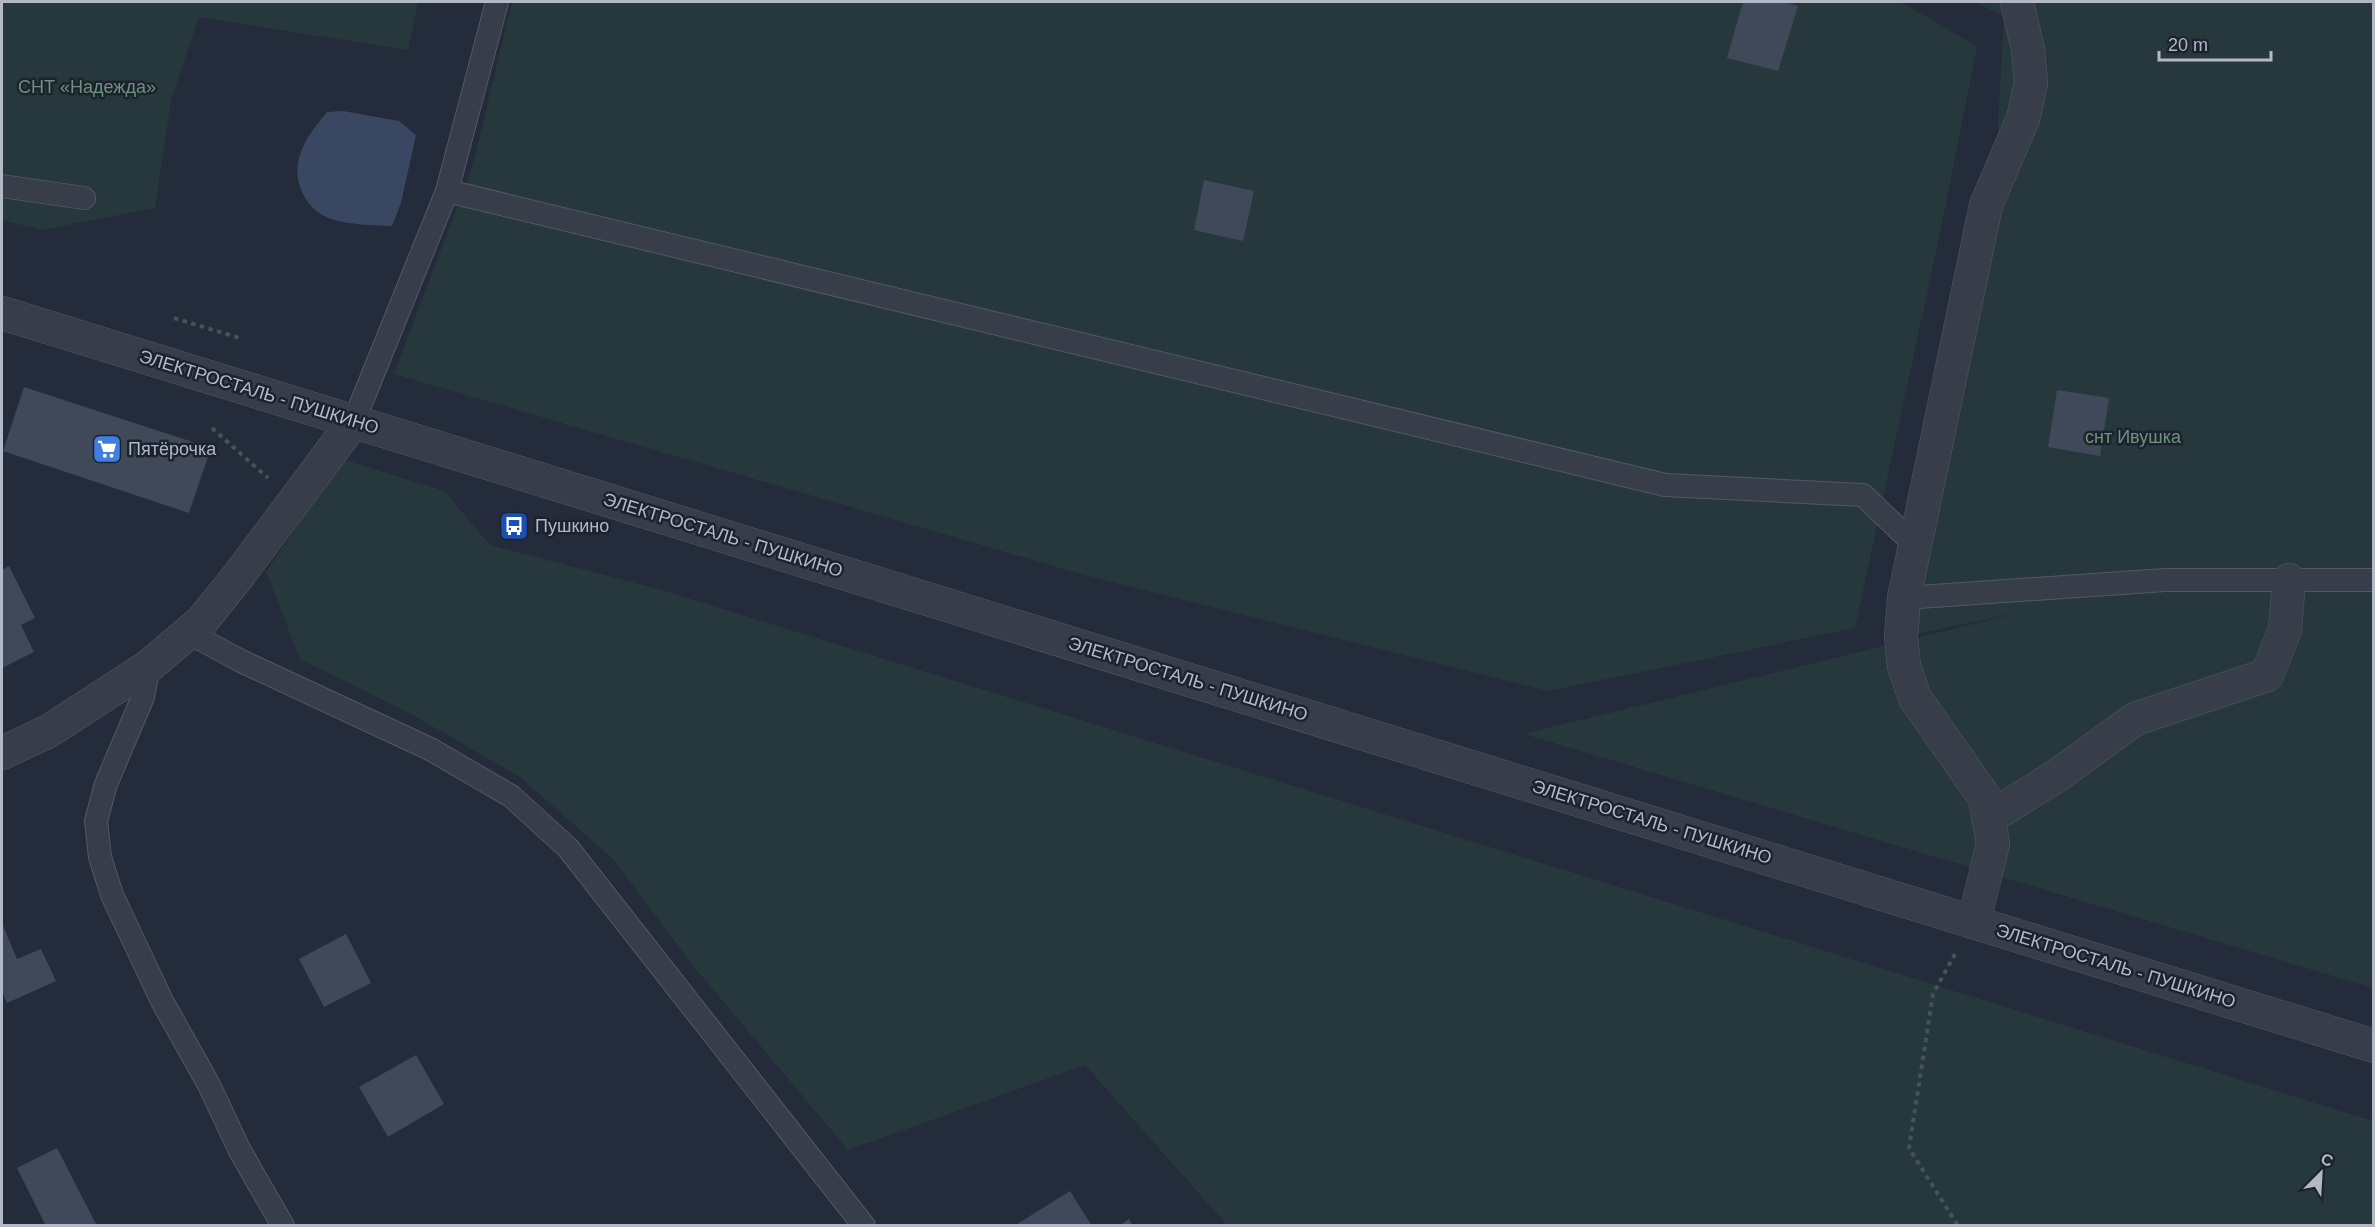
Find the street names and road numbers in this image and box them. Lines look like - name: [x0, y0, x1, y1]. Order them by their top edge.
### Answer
- street label: ЭЛЕКТРОСТАЛЬ - ПУШКИНО: [137, 346, 381, 438]
- street label: ЭЛЕКТРОСТАЛЬ - ПУШКИНО: [601, 489, 845, 581]
- street label: ЭЛЕКТРОСТАЛЬ - ПУШКИНО: [1066, 633, 1310, 725]
- street label: ЭЛЕКТРОСТАЛЬ - ПУШКИНО: [1530, 776, 1774, 868]
- street label: ЭЛЕКТРОСТАЛЬ - ПУШКИНО: [1994, 920, 2238, 1012]

